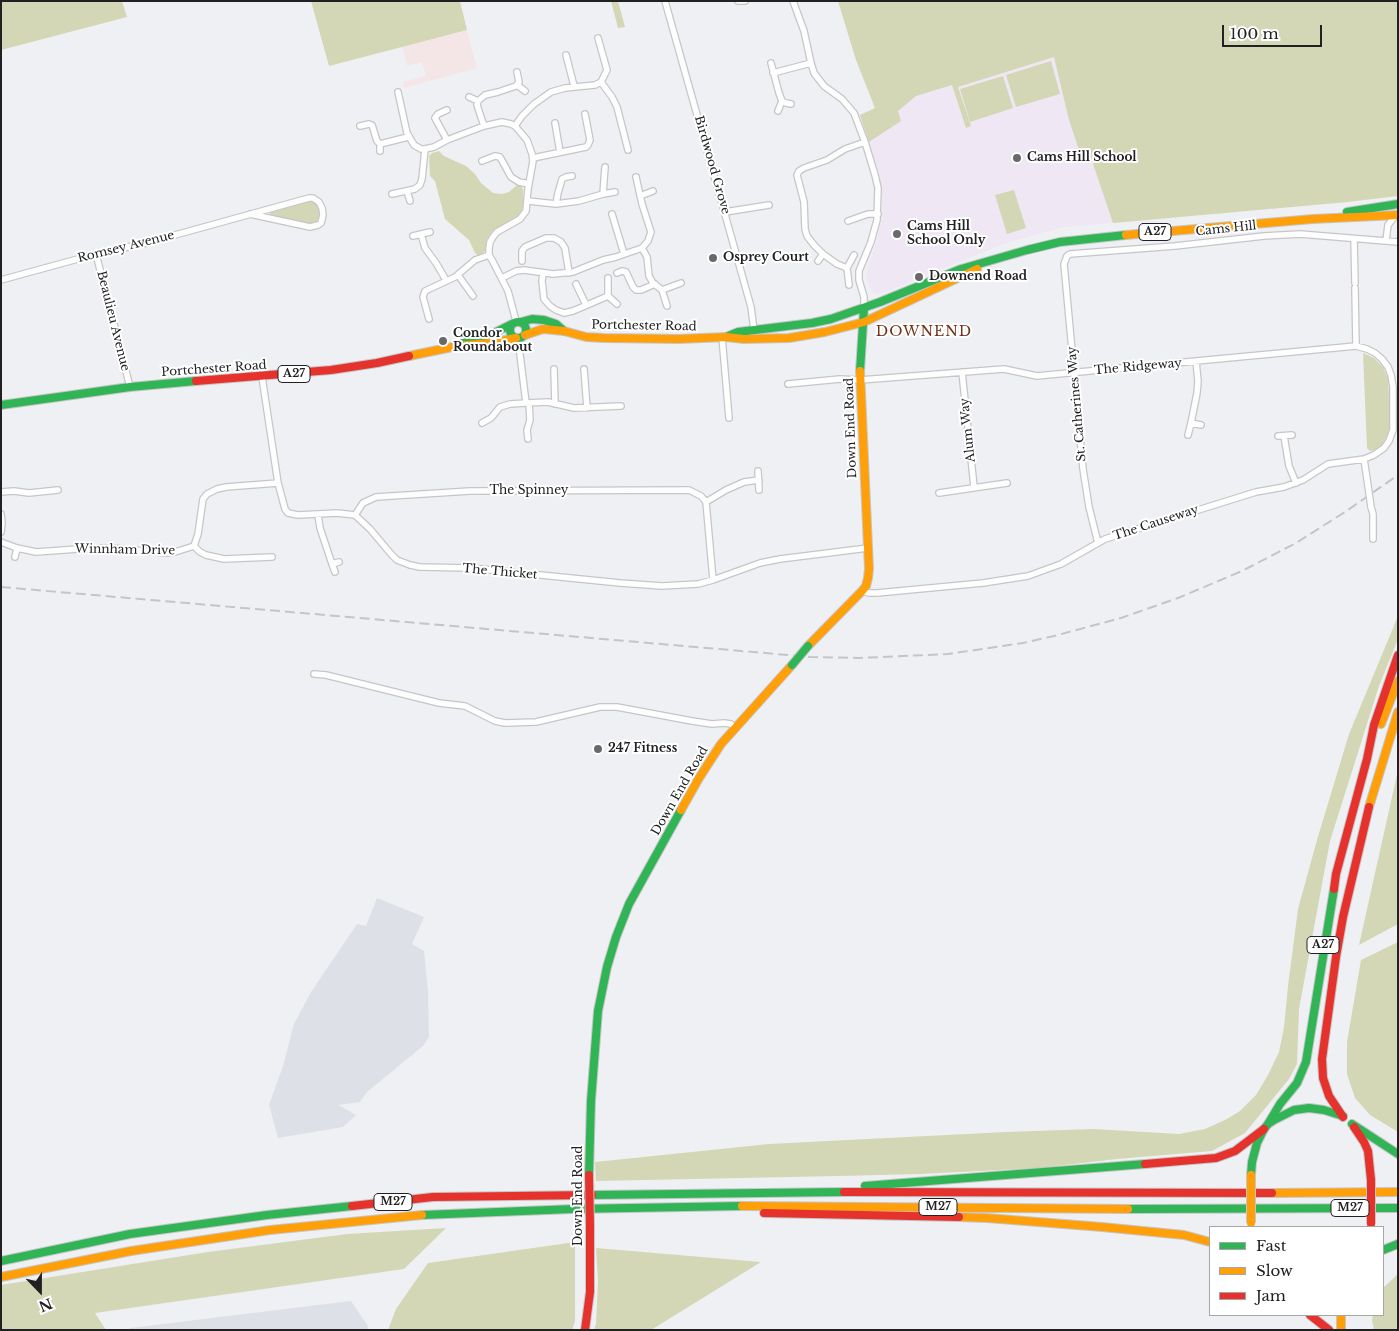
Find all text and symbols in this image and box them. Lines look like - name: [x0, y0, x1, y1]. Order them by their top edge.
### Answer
- scale bar: [1224, 15, 1324, 47]
- text: 100 m: [1230, 24, 1279, 43]
- street label: Birdwood Grove: [691, 114, 733, 216]
- place label: Cams Hill School: [1027, 151, 1137, 165]
- marker: Cams Hill School: [1011, 152, 1023, 164]
- street label: Cams Hill: [1195, 219, 1257, 239]
- place label: Cams Hill School Only: [907, 220, 985, 248]
- road number: A27: [1139, 223, 1171, 240]
- street label: Romsey Avenue: [76, 228, 176, 266]
- marker: Cams Hill School Only: [891, 228, 903, 240]
- place label: Osprey Court: [723, 251, 809, 265]
- marker: Osprey Court: [707, 252, 719, 264]
- street label: Beaulieu Avenue: [94, 269, 132, 373]
- place label: Downend Road: [929, 270, 1027, 284]
- marker: Downend Road: [913, 271, 925, 283]
- street label: Portchester Road: [591, 318, 697, 334]
- district label: DOWNEND: [875, 324, 973, 340]
- place label: Condor Roundabout: [453, 327, 532, 355]
- marker: Condor Roundabout: [437, 335, 449, 347]
- street label: St. Catherines Way: [1065, 346, 1089, 462]
- street label: The Ridgeway: [1094, 356, 1182, 378]
- street label: Portchester Road: [161, 358, 267, 380]
- road number: A27: [278, 366, 310, 382]
- street label: Down End Road: [842, 377, 860, 479]
- street label: Alum Way: [957, 397, 979, 463]
- street label: The Spinney: [489, 484, 569, 498]
- street label: The Causeway: [1112, 502, 1200, 544]
- street label: Winnham Drive: [75, 542, 175, 558]
- street label: The Thicket: [462, 562, 538, 582]
- place label: 247 Fitness: [608, 742, 677, 756]
- marker: 247 Fitness: [592, 743, 604, 755]
- street label: Down End Road: [649, 744, 711, 838]
- road number: A27: [1307, 936, 1339, 954]
- street label: Down End Road: [572, 1146, 586, 1246]
- road number: M27: [374, 1194, 412, 1210]
- road number: M27: [919, 1198, 957, 1216]
- road number: M27: [1331, 1200, 1369, 1216]
- legend: [1209, 1226, 1384, 1316]
- text: Fast: [1256, 1236, 1286, 1255]
- text: Slow: [1256, 1261, 1293, 1280]
- north arrow: [15, 1266, 65, 1316]
- text: Jam: [1256, 1286, 1286, 1305]
- text: N: [36, 1294, 55, 1316]

